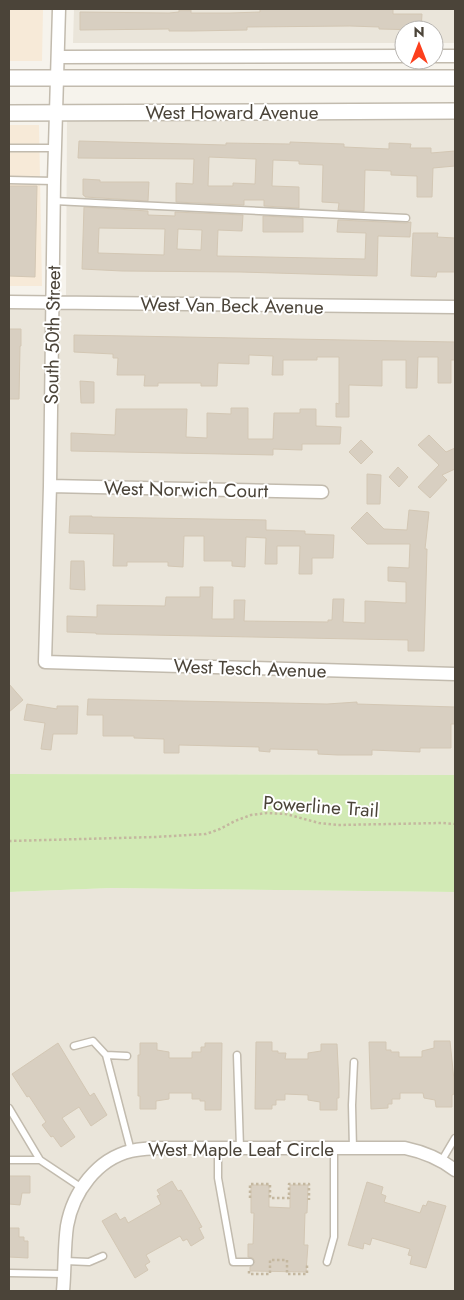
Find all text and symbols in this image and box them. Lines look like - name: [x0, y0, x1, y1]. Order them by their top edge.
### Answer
- north arrow: [394, 20, 444, 70]
- text: N: [413, 22, 425, 42]
- street label: West Howard Avenue: [146, 99, 319, 126]
- street label: South 50th Street: [38, 265, 67, 405]
- street label: West Van Beck Avenue: [140, 290, 324, 321]
- street label: West Norwich Court: [104, 475, 269, 504]
- street label: West Tesch Avenue: [173, 652, 327, 685]
- street label: Powerline Trail: [262, 789, 380, 824]
- street label: West Maple Leaf Circle: [148, 1136, 334, 1163]

